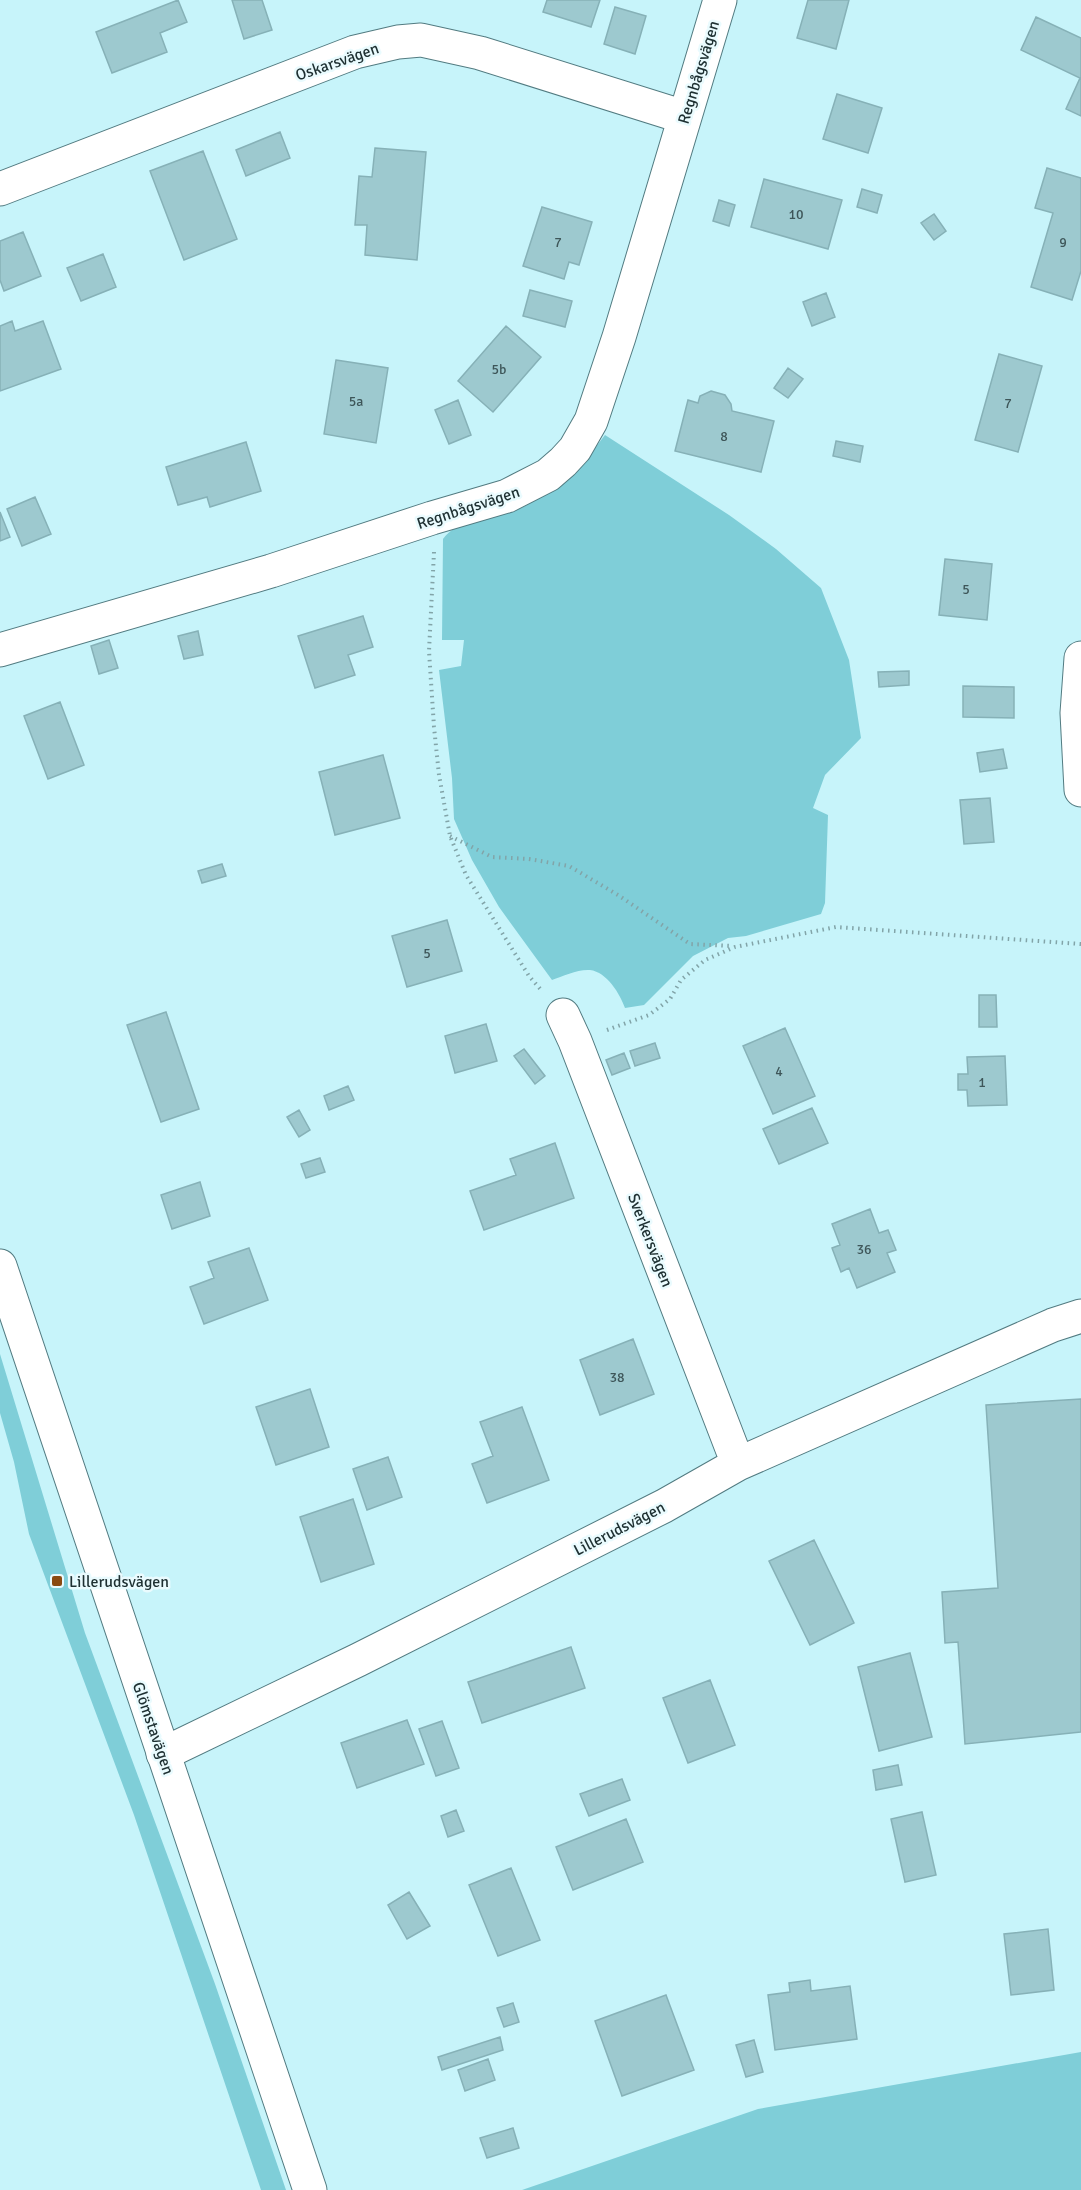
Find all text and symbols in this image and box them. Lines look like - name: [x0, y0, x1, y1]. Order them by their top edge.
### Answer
- street label: Regnbågsvägen: [674, 18, 724, 126]
- street label: Oskarsvägen: [293, 38, 382, 86]
- house number: 10: [788, 206, 804, 223]
- house number: 7: [554, 234, 562, 251]
- house number: 9: [1059, 234, 1067, 251]
- house number: 5b: [492, 361, 506, 378]
- house number: 5a: [349, 393, 363, 410]
- house number: 7: [1004, 395, 1012, 412]
- house number: 8: [720, 428, 728, 445]
- street label: Regnbågsvägen: [414, 482, 522, 534]
- house number: 5: [962, 581, 970, 598]
- house number: 5: [423, 945, 431, 962]
- house number: 4: [775, 1063, 783, 1080]
- house number: 1: [978, 1074, 986, 1091]
- street label: Sverkersvägen: [623, 1191, 677, 1290]
- house number: 36: [856, 1241, 872, 1258]
- house number: 38: [609, 1369, 625, 1386]
- street label: Lillerudsvägen: [570, 1497, 669, 1561]
- place label: Lillerudsvägen: [69, 1572, 169, 1592]
- marker: Lillerudsvägen: [50, 1574, 64, 1588]
- street label: Glömstavägen: [128, 1679, 178, 1777]

